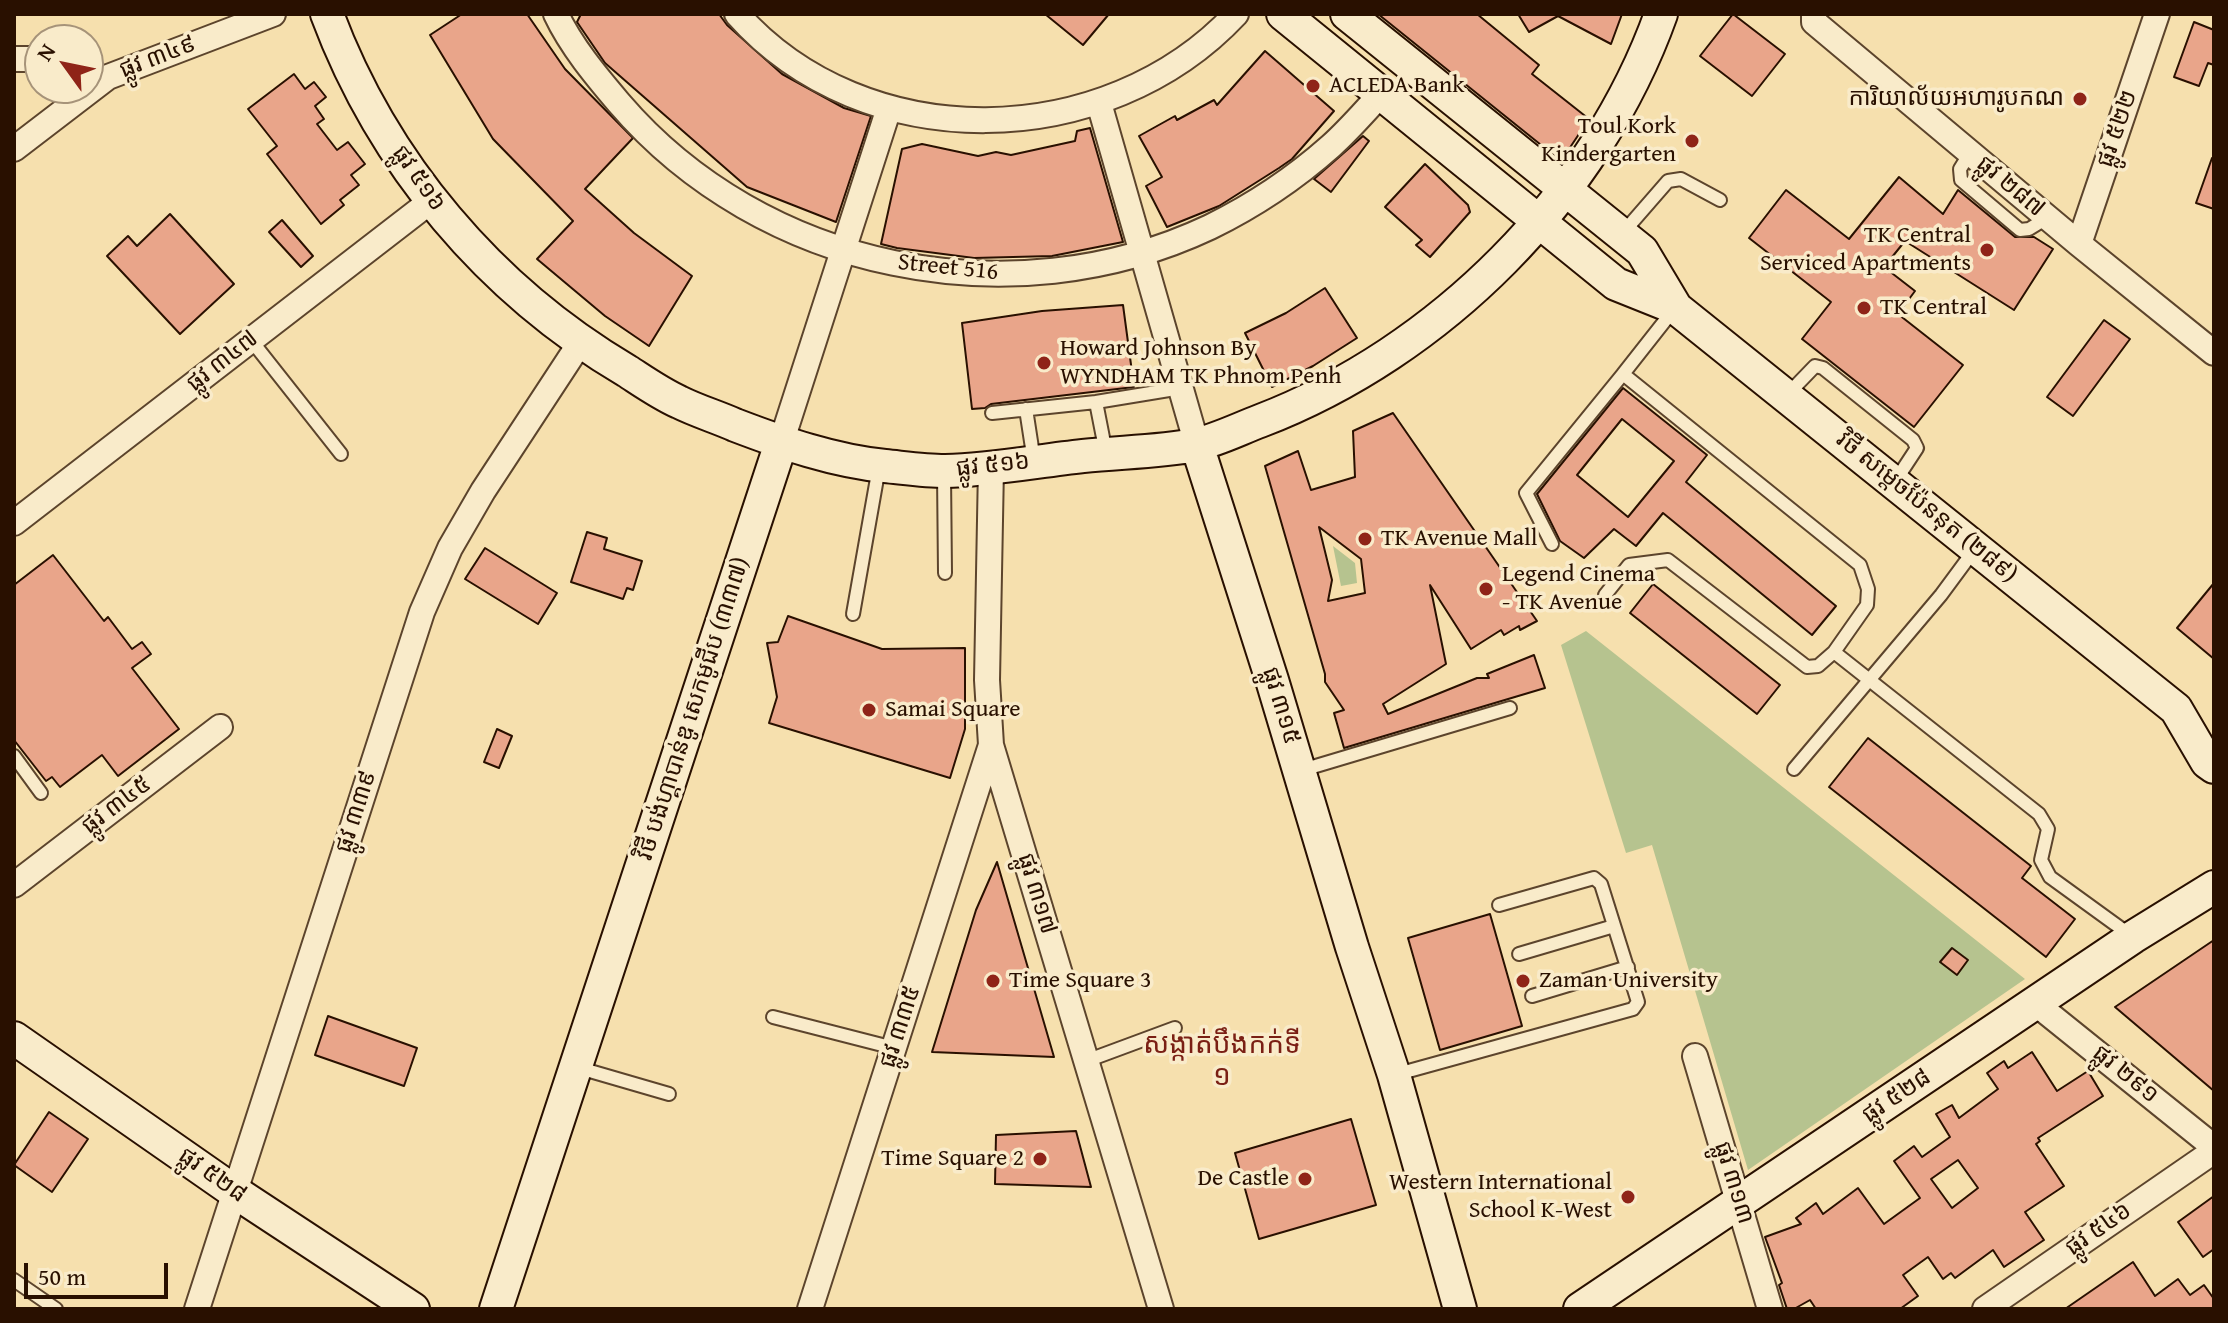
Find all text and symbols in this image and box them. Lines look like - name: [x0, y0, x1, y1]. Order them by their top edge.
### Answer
- north arrow: [24, 24, 104, 104]
- street label: ផ្លូវ ៣៤៩: [116, 30, 200, 86]
- text: N: [28, 37, 63, 67]
- place label: ACLEDA Bank: [1329, 72, 1464, 100]
- marker: ACLEDA Bank: [1304, 77, 1322, 95]
- place label: ការិយាល័យអហារូបកណ: [1848, 85, 2064, 113]
- street label: ផ្លូវ ៥២២: [2091, 87, 2145, 171]
- marker: ការិយាល័យអហារូបកណ: [2071, 90, 2089, 108]
- place label: Toul Kork Kindergarten: [1541, 113, 1676, 169]
- marker: Toul Kork Kindergarten: [1683, 132, 1701, 150]
- street label: ផ្លូវ ៥១៦: [385, 140, 451, 218]
- street label: ផ្លូវ ២៨៧: [1970, 150, 2050, 224]
- place label: TK Central Serviced Apartments: [1760, 222, 1971, 278]
- marker: TK Central Serviced Apartments: [1978, 241, 1996, 259]
- street label: Street 516: [896, 248, 1000, 288]
- place label: TK Central: [1880, 294, 1987, 322]
- marker: TK Central: [1855, 299, 1873, 317]
- street label: ផ្លូវ ៣៤៧: [181, 325, 265, 399]
- place label: Howard Johnson By WYNDHAM TK Phnom Penh: [1060, 335, 1342, 391]
- marker: Howard Johnson By WYNDHAM TK Phnom Penh: [1035, 354, 1053, 372]
- street label: វិថី សម្តេចប៉ែននុត (២៨៩): [1830, 426, 2022, 590]
- street label: ផ្លូវ ៥១៦: [955, 448, 1031, 484]
- place label: TK Avenue Mall: [1381, 525, 1537, 553]
- marker: TK Avenue Mall: [1356, 530, 1374, 548]
- street label: វិថី បង់ហ្គាបាន់ឌូ សេកមូជីប (៣៣៧): [631, 554, 757, 864]
- place label: Legend Cinema - TK Avenue: [1502, 561, 1655, 617]
- marker: Legend Cinema - TK Avenue: [1477, 580, 1495, 598]
- street label: ផ្លូវ ៣១៥: [1255, 664, 1305, 748]
- place label: Samai Square: [885, 696, 1021, 724]
- marker: Samai Square: [860, 701, 878, 719]
- street label: ផ្លូវ ៣៣៩: [330, 767, 384, 857]
- street label: ផ្លូវ ៣៤៥: [77, 771, 157, 841]
- street label: ផ្លូវ ៣១៧: [1010, 850, 1062, 938]
- place label: Time Square 3: [1009, 967, 1152, 995]
- place label: Zaman University: [1539, 967, 1718, 995]
- marker: Time Square 3: [984, 972, 1002, 990]
- marker: Zaman University: [1514, 972, 1532, 990]
- street label: ផ្លូវ ៣៣៥: [874, 982, 928, 1072]
- district label: សង្កាត់បឹងកក់ទី ១: [1143, 1029, 1301, 1095]
- street label: ផ្លូវ ២៩១: [2086, 1040, 2164, 1110]
- street label: ផ្លូវ ៥២៨: [1857, 1064, 1937, 1130]
- street label: ផ្លូវ ៣១៣: [1707, 1138, 1759, 1228]
- street label: ផ្លូវ ៥២៨: [172, 1142, 252, 1210]
- place label: Time Square 2: [881, 1145, 1024, 1173]
- marker: Time Square 2: [1031, 1150, 1049, 1168]
- place label: De Castle: [1197, 1165, 1289, 1193]
- place label: Western International School K-West: [1389, 1169, 1612, 1225]
- marker: De Castle: [1296, 1170, 1314, 1188]
- marker: Western International School K-West: [1619, 1188, 1637, 1206]
- street label: ផ្លូវ ៥៤៦: [2060, 1197, 2138, 1263]
- scale bar: [28, 1247, 172, 1297]
- text: 50 m: [38, 1259, 86, 1294]

